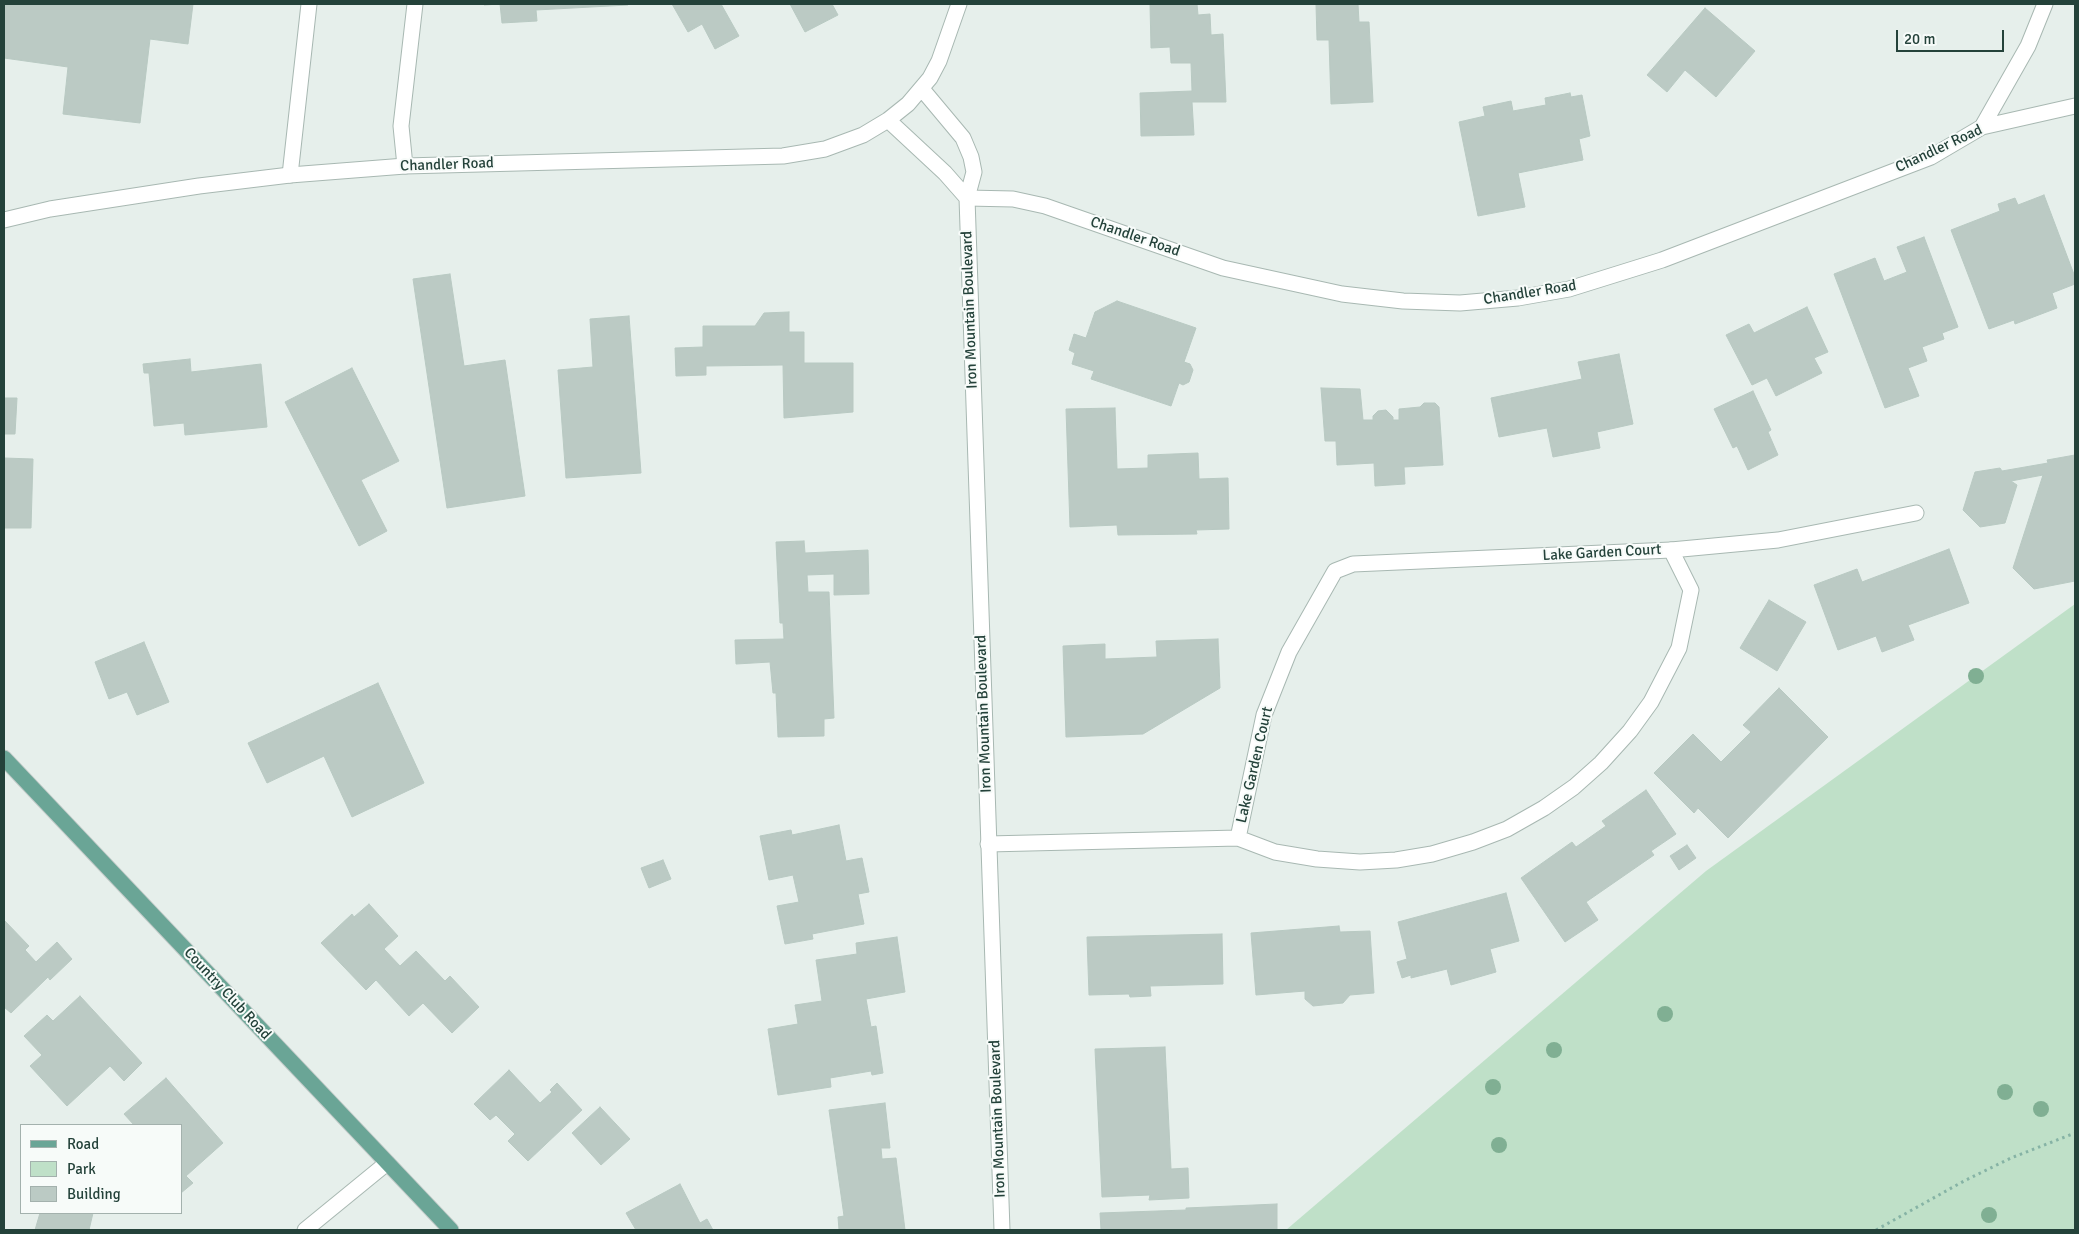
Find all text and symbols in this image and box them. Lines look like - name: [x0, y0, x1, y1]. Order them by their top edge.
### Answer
- scale bar: [1899, 20, 2006, 52]
- text: 20 m: [1904, 30, 1935, 48]
- street label: Chandler Road: [1893, 121, 1985, 177]
- street label: Chandler Road: [400, 154, 494, 176]
- street label: Chandler Road: [1088, 213, 1182, 261]
- street label: Iron Mountain Boulevard: [958, 231, 982, 389]
- street label: Chandler Road: [1482, 277, 1578, 309]
- street label: Lake Garden Court: [1542, 541, 1662, 565]
- street label: Iron Mountain Boulevard: [972, 635, 996, 793]
- street label: Lake Garden Court: [1233, 705, 1277, 825]
- street label: Country Club Road: [180, 944, 274, 1044]
- street label: Iron Mountain Boulevard: [986, 1040, 1010, 1198]
- legend: [20, 1124, 182, 1214]
- text: Road: [67, 1135, 99, 1153]
- text: Park: [67, 1160, 96, 1178]
- text: Building: [67, 1185, 121, 1203]

